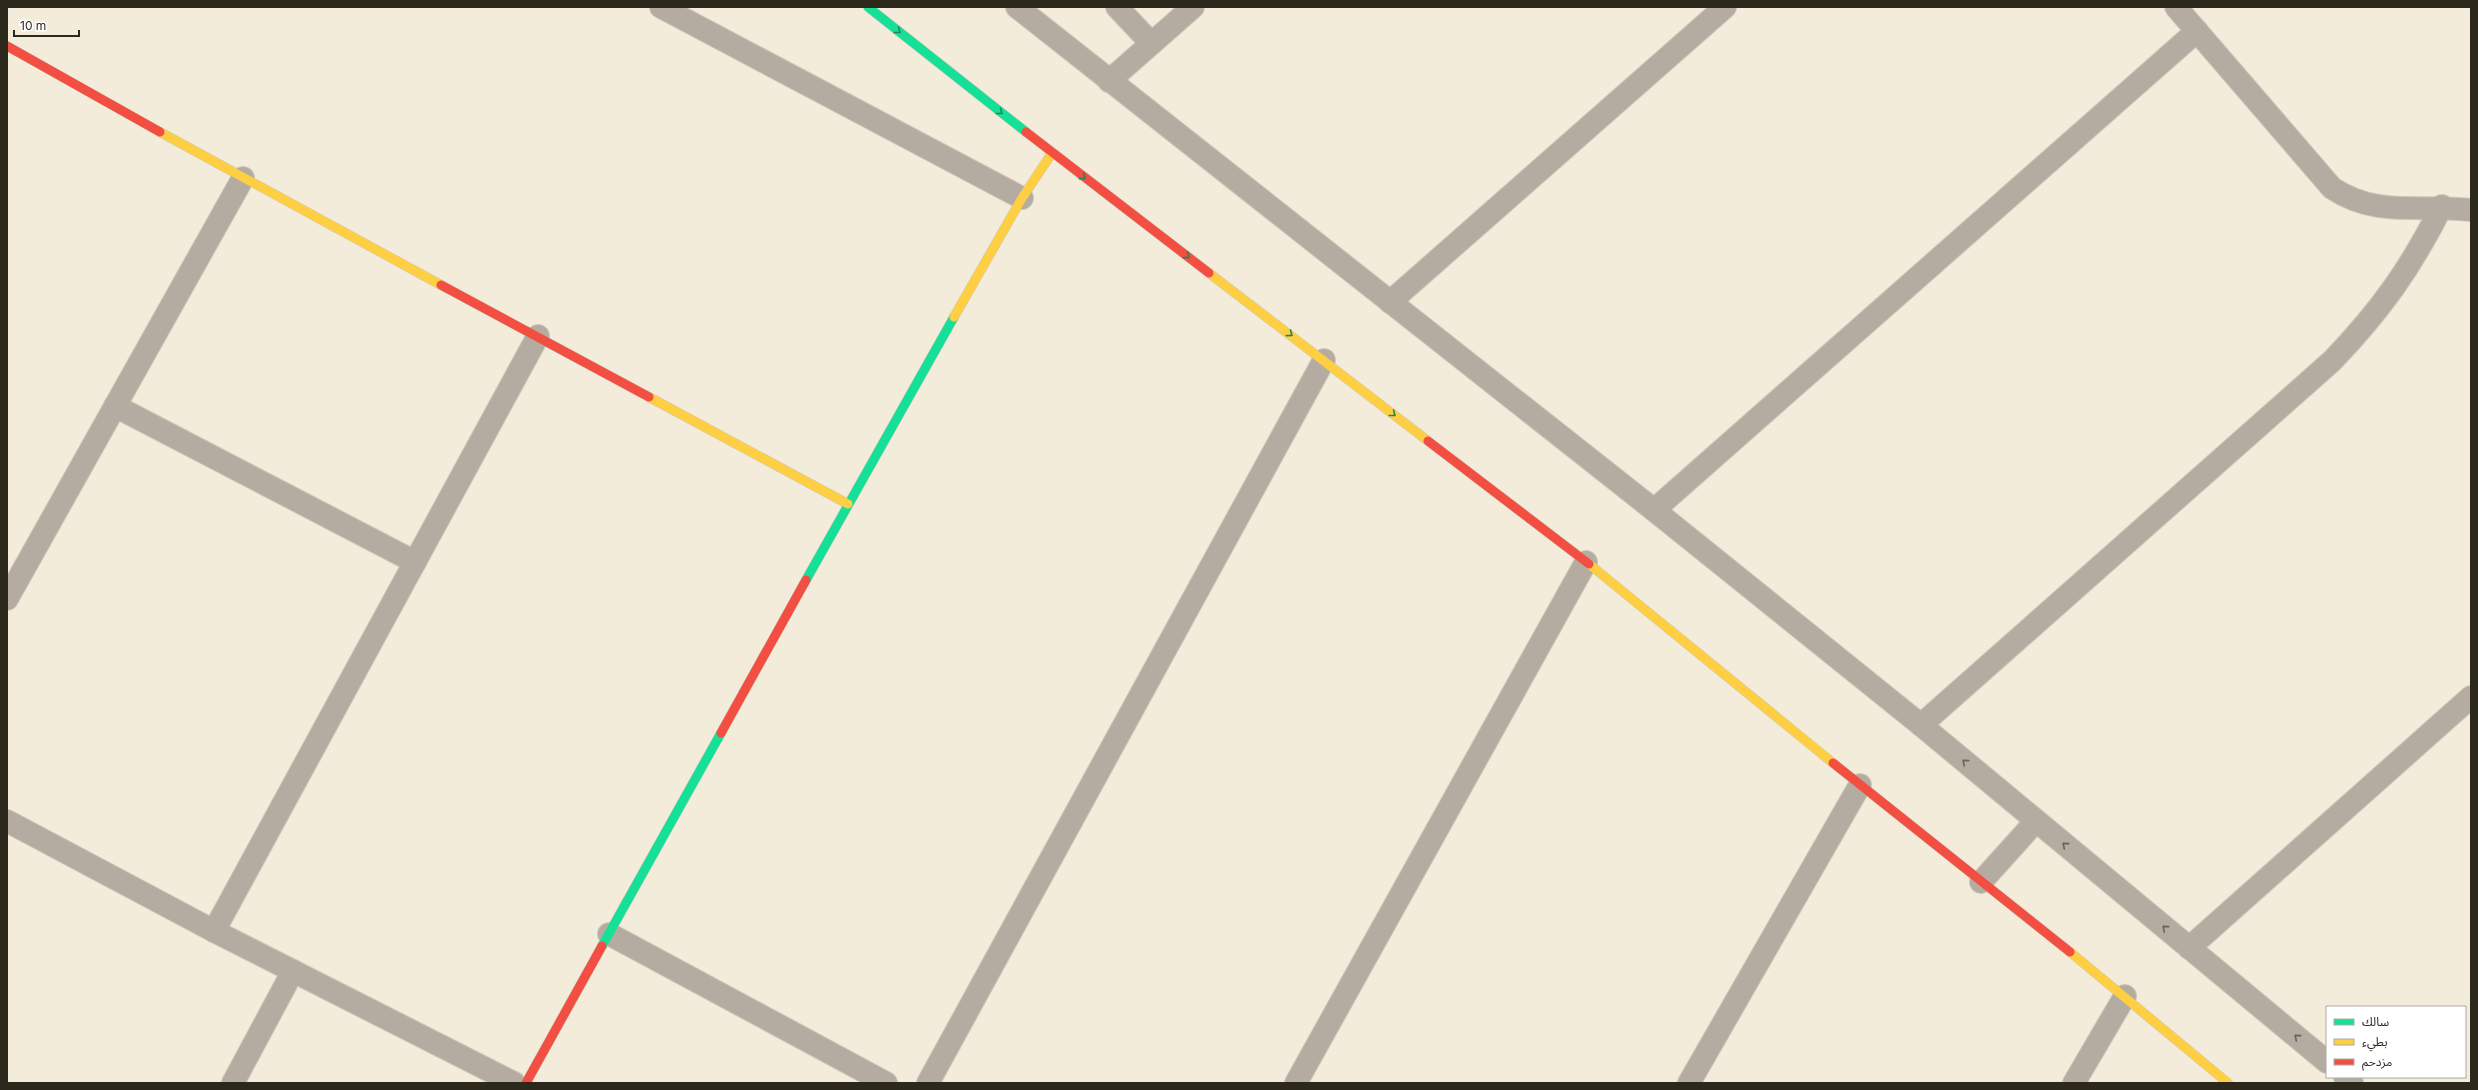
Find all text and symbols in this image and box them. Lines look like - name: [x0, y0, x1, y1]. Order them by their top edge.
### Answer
- scale bar: [14, 12, 79, 38]
- text: 10 m: [20, 18, 46, 33]
- one-way arrow: [894, 27, 901, 34]
- one-way arrow: [995, 107, 1002, 114]
- one-way arrow: [1079, 172, 1086, 179]
- one-way arrow: [1182, 251, 1189, 258]
- one-way arrow: [1286, 330, 1293, 337]
- one-way arrow: [1389, 409, 1396, 416]
- one-way arrow: [1962, 759, 1969, 766]
- one-way arrow: [2062, 842, 2069, 849]
- one-way arrow: [2162, 925, 2169, 932]
- legend: [2326, 1006, 2466, 1078]
- text: سالك: [2362, 1014, 2389, 1029]
- text: بطيء: [2362, 1034, 2388, 1052]
- one-way arrow: [2294, 1035, 2302, 1042]
- text: مزدحم: [2362, 1054, 2392, 1071]

